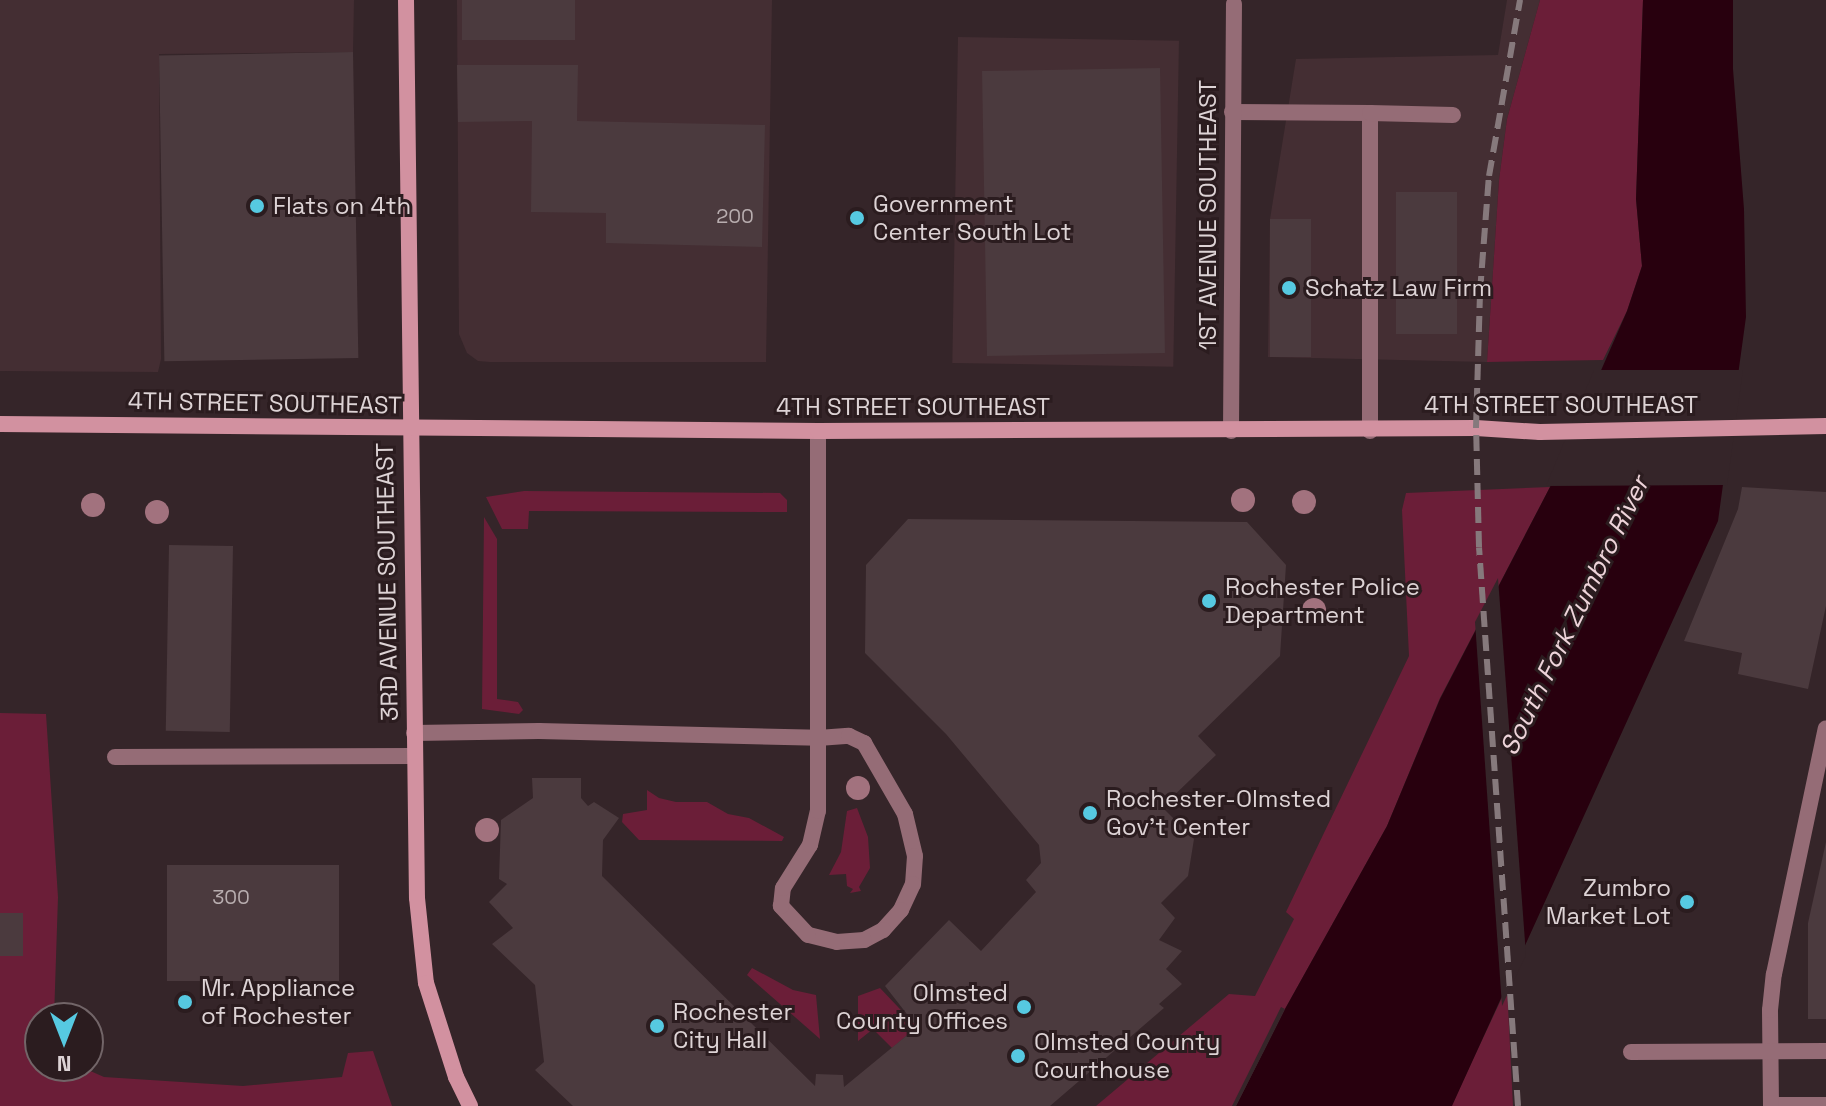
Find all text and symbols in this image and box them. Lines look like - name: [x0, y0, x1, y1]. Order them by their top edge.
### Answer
- street label: 1ST AVENUE SOUTHEAST: [1194, 79, 1222, 351]
- place label: Government Center South Lot: [873, 190, 1072, 246]
- place label: Flats on 4th: [273, 192, 411, 220]
- marker: Flats on 4th: [248, 197, 266, 215]
- house number: 200: [716, 204, 754, 228]
- marker: Government Center South Lot: [848, 209, 866, 227]
- place label: Schatz Law Firm: [1305, 274, 1492, 302]
- marker: Schatz Law Firm: [1280, 279, 1298, 297]
- street label: 4TH STREET SOUTHEAST: [127, 386, 403, 420]
- street label: 4TH STREET SOUTHEAST: [1424, 391, 1698, 419]
- street label: 4TH STREET SOUTHEAST: [776, 393, 1050, 421]
- street label: 3RD AVENUE SOUTHEAST: [370, 442, 404, 722]
- water label: South Fork Zumbro River: [1494, 471, 1656, 761]
- place label: Rochester Police Department: [1225, 573, 1420, 629]
- marker: Rochester Police Department: [1200, 592, 1218, 610]
- place label: Rochester-Olmsted Gov't Center: [1106, 785, 1331, 841]
- marker: Rochester-Olmsted Gov't Center: [1081, 804, 1099, 822]
- place label: Zumbro Market Lot: [1546, 874, 1671, 930]
- house number: 300: [212, 885, 250, 909]
- marker: Zumbro Market Lot: [1678, 893, 1696, 911]
- place label: Mr. Appliance of Rochester: [201, 974, 356, 1030]
- place label: Olmsted County Offices: [836, 979, 1008, 1035]
- marker: Mr. Appliance of Rochester: [176, 993, 194, 1011]
- place label: Rochester City Hall: [673, 998, 792, 1054]
- marker: Olmsted County Offices: [1015, 998, 1033, 1016]
- north arrow: [24, 1002, 104, 1082]
- marker: Rochester City Hall: [648, 1017, 666, 1035]
- place label: Olmsted County Courthouse: [1034, 1028, 1220, 1084]
- marker: Olmsted County Courthouse: [1009, 1047, 1027, 1065]
- text: N: [57, 1050, 71, 1078]

